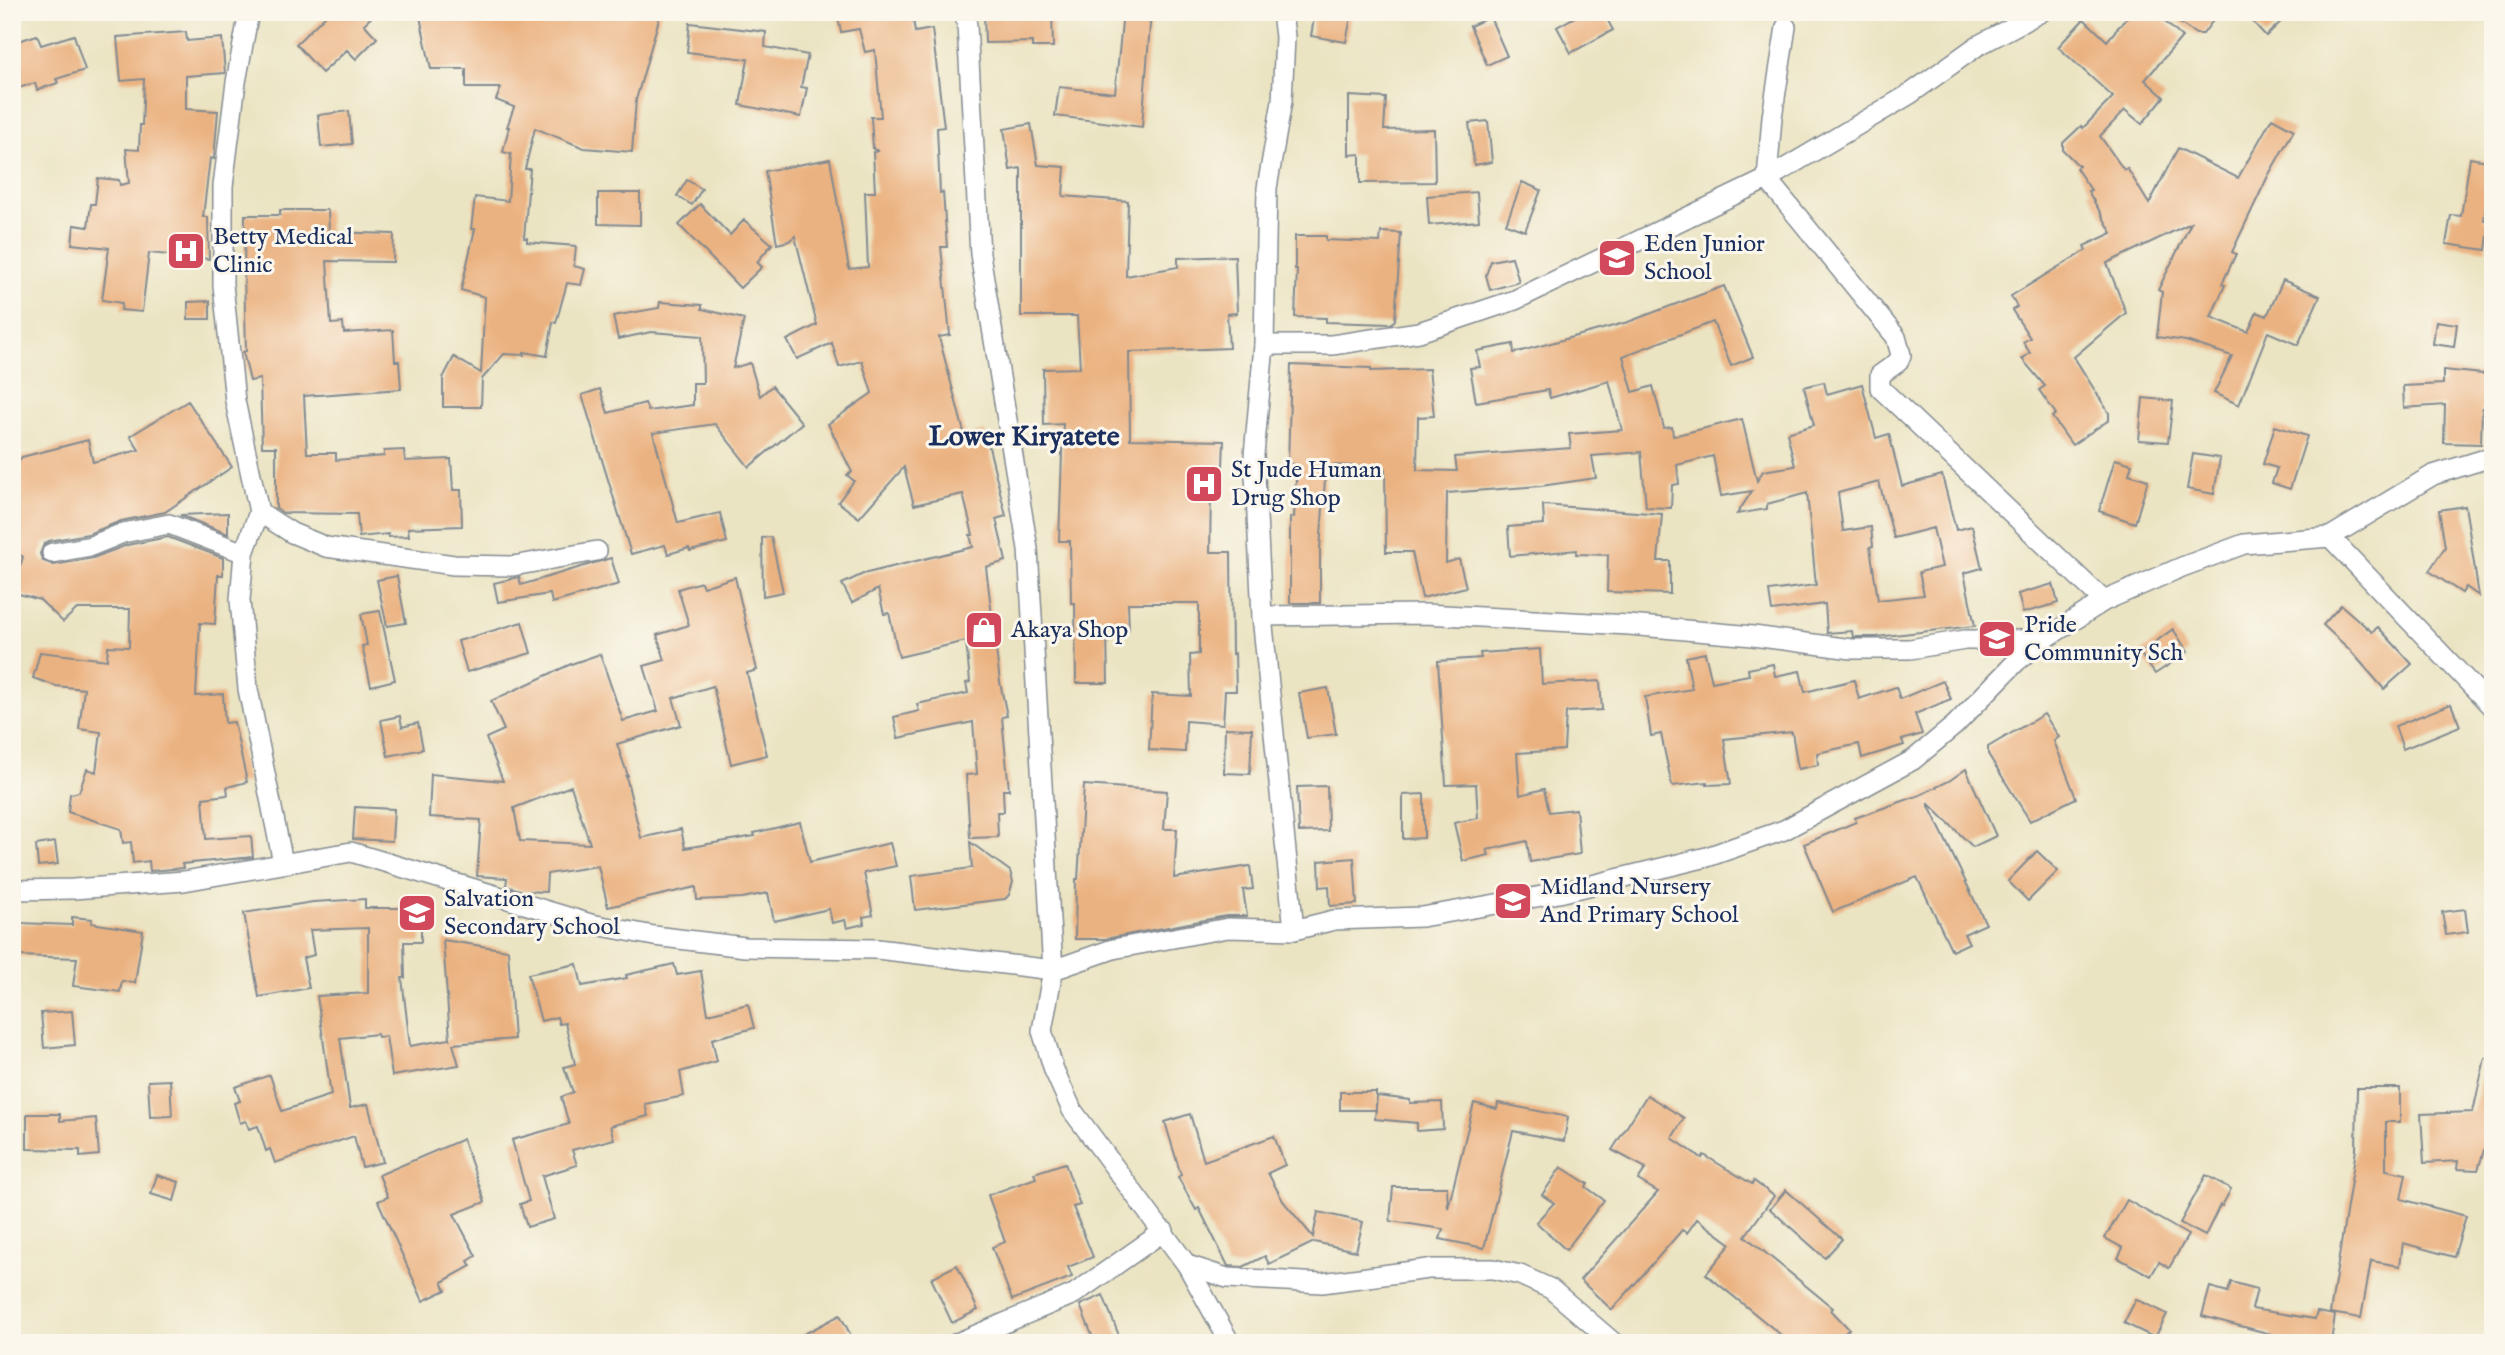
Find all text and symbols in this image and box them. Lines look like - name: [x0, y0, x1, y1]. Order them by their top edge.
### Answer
- place label: Betty Medical Clinic: [213, 222, 354, 281]
- place label: Eden Junior School: [1644, 229, 1765, 288]
- hospital icon: Betty Medical Clinic: [165, 230, 207, 272]
- school or university icon: Eden Junior School: [1596, 237, 1638, 279]
- district label: Lower Kiryatete: [928, 420, 1120, 455]
- place label: St Jude Human Drug Shop: [1231, 455, 1382, 514]
- hospital icon: St Jude Human Drug Shop: [1183, 463, 1225, 505]
- shop icon: Akaya Shop: [963, 609, 1005, 651]
- place label: Pride Community Sch: [2024, 610, 2183, 669]
- place label: Akaya Shop: [1010, 615, 1128, 646]
- school or university icon: Pride Community Sch: [1976, 618, 2018, 660]
- place label: Midland Nursery And Primary School: [1539, 872, 1739, 931]
- school or university icon: Midland Nursery And Primary School: [1492, 880, 1534, 922]
- place label: Salvation Secondary School: [444, 884, 620, 943]
- school or university icon: Salvation Secondary School: [396, 892, 438, 934]

